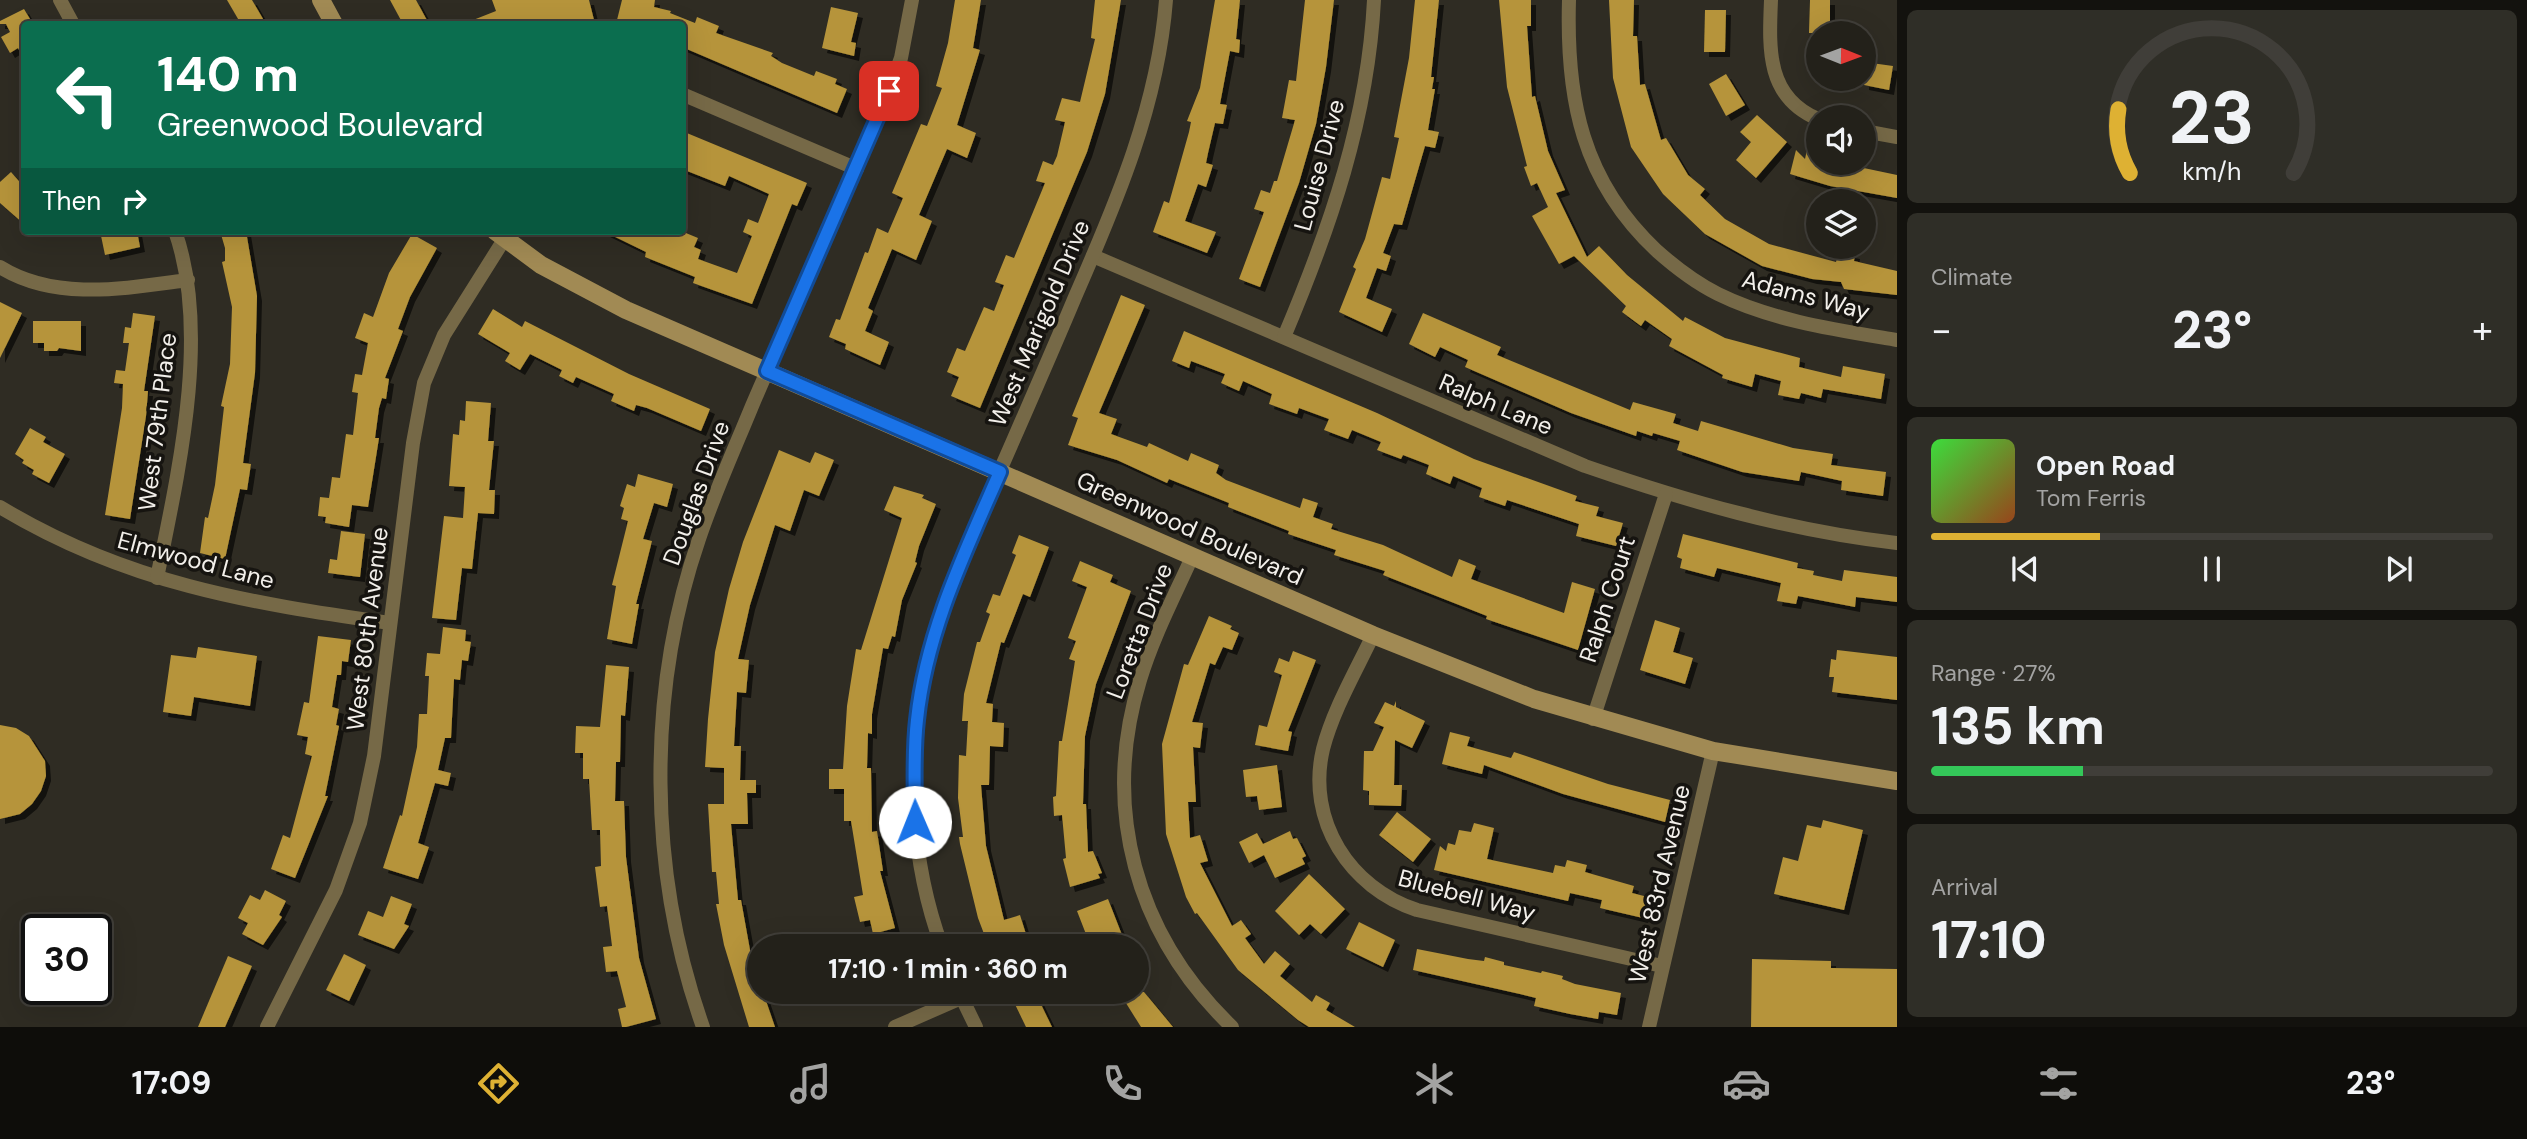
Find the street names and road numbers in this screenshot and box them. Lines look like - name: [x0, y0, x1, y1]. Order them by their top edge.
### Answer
- street label: Louise Drive: [1287, 96, 1351, 234]
- street label: West Marigold Drive: [981, 215, 1097, 431]
- street label: Adams Way: [1739, 263, 1873, 327]
- street label: West 79th Place: [131, 331, 183, 513]
- street label: Ralph Lane: [1434, 366, 1558, 442]
- street label: Douglas Drive: [656, 416, 736, 570]
- street label: Greenwood Boulevard: [1072, 464, 1308, 592]
- street label: Elmwood Lane: [114, 524, 278, 596]
- street label: West 80th Avenue: [339, 525, 395, 733]
- street label: Ralph Court: [1572, 532, 1642, 666]
- street label: Loretta Drive: [1099, 559, 1179, 703]
- street label: West 83rd Avenue: [1621, 782, 1697, 986]
- street label: Bluebell Way: [1395, 862, 1539, 928]

